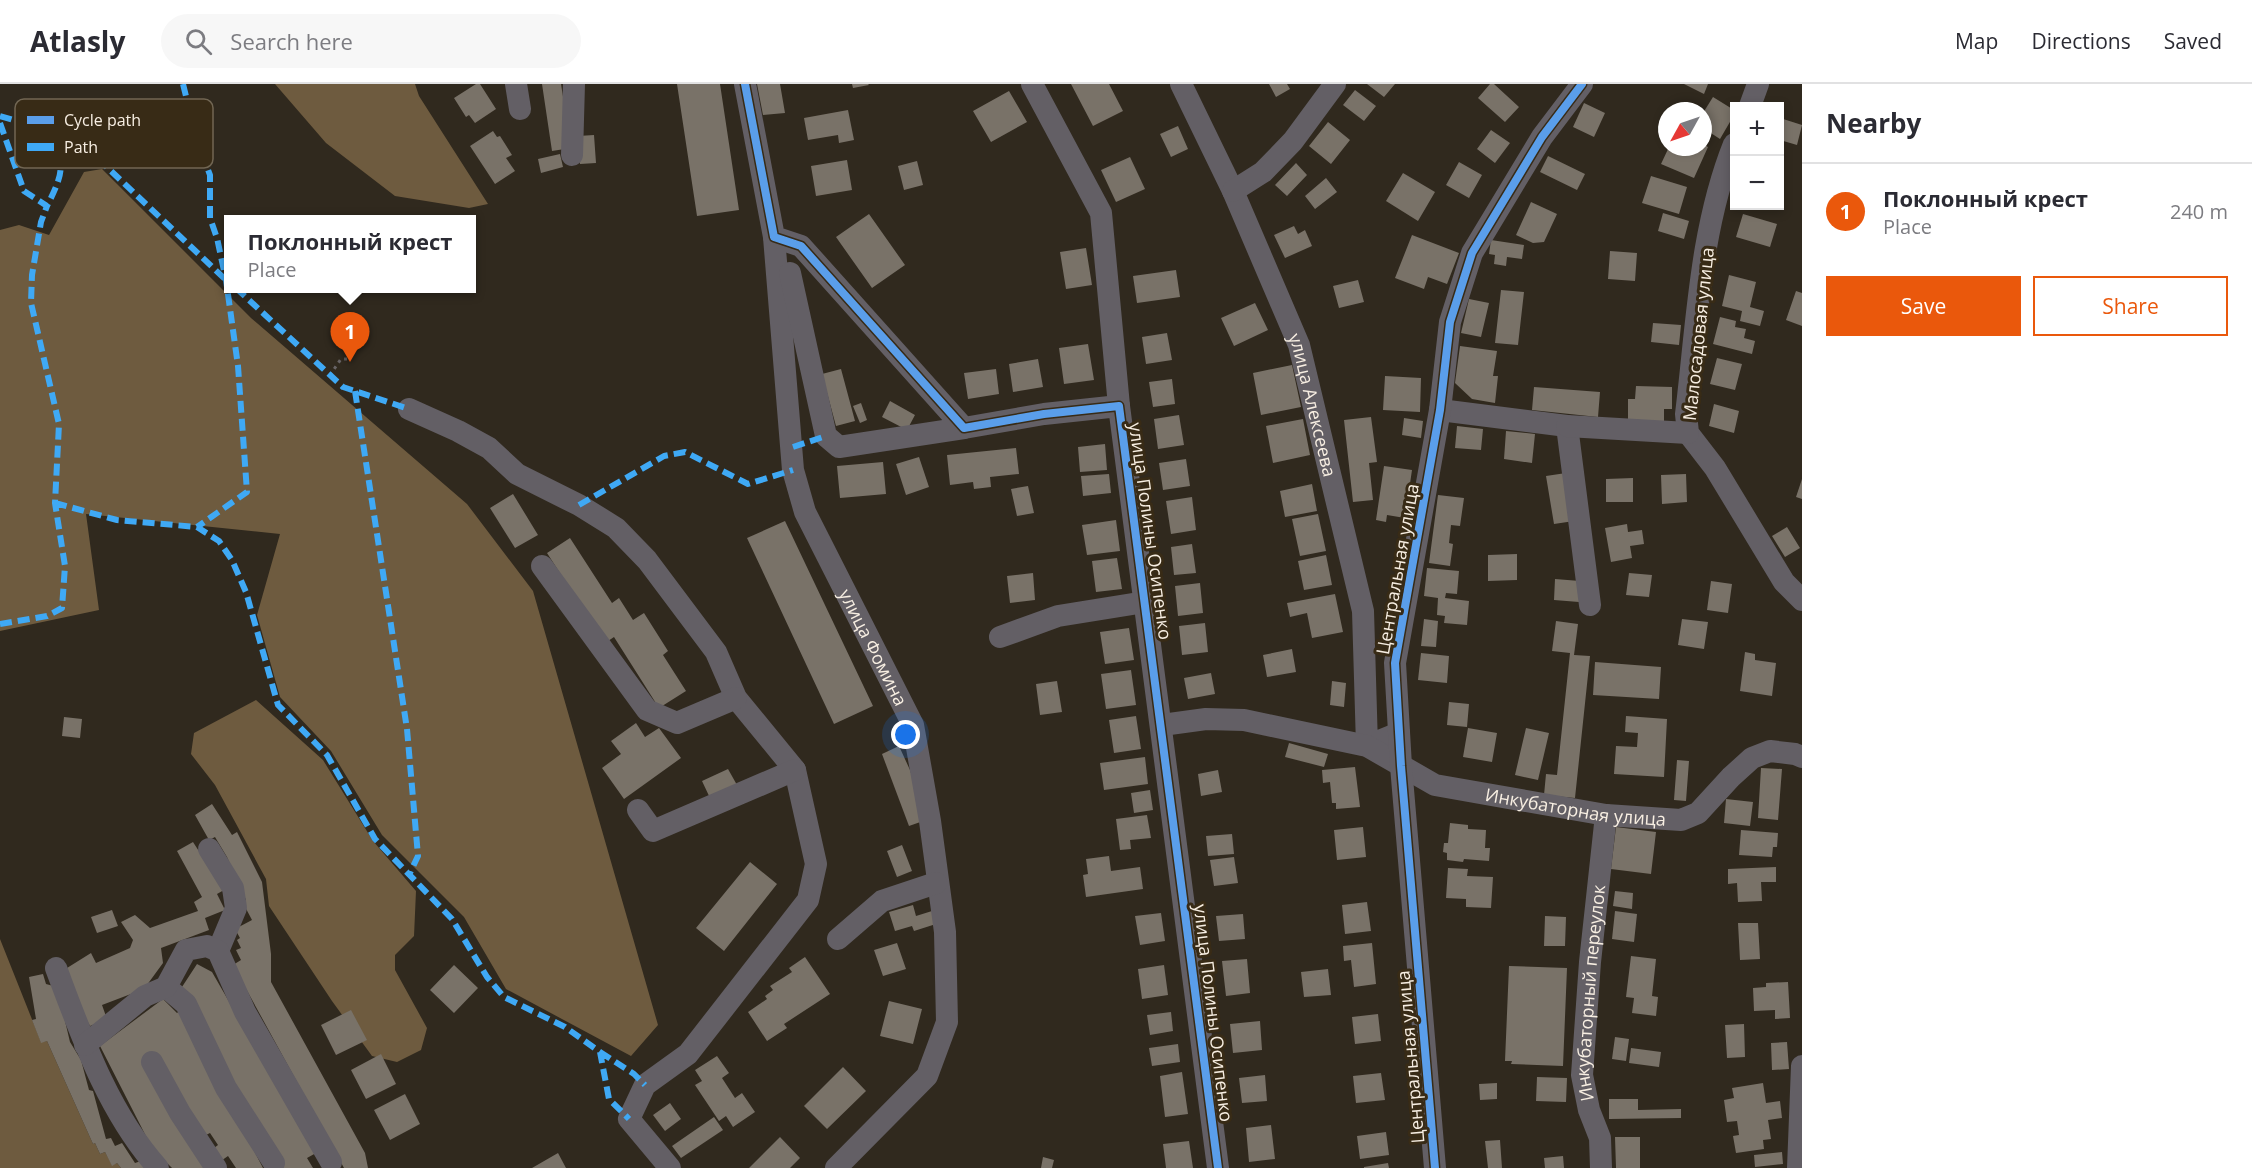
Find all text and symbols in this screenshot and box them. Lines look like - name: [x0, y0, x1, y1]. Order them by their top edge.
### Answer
- search box: [161, 14, 581, 68]
- text: Atlasly: [30, 22, 125, 60]
- icon: search: [182, 25, 215, 58]
- text: Search here: [230, 26, 353, 56]
- text: Map: [1955, 27, 1998, 55]
- text: Directions: [2031, 27, 2131, 55]
- text: Saved: [2164, 27, 2222, 55]
- legend: [15, 99, 213, 168]
- north arrow: [1658, 102, 1712, 156]
- map controls: [1730, 102, 1784, 210]
- button: +: [1730, 102, 1784, 156]
- text: Nearby: [1826, 105, 1921, 141]
- text: Cycle path: [64, 109, 141, 131]
- text: Path: [64, 136, 98, 158]
- button: −: [1730, 156, 1784, 210]
- text: Поклонный крест: [1883, 183, 2088, 213]
- text: 1: [1840, 198, 1851, 225]
- text: 240 m: [2170, 198, 2228, 225]
- text: Place: [1883, 213, 1932, 240]
- popup: [224, 215, 476, 293]
- text: Поклонный крест: [248, 226, 452, 256]
- street label: Малосадовая улица: [1677, 246, 1719, 422]
- text: Place: [248, 256, 297, 283]
- button: Save: [1826, 276, 2021, 336]
- button: Share: [2033, 276, 2228, 336]
- pin: 1: [330, 312, 370, 362]
- street label: улица Алексеева: [1283, 329, 1342, 479]
- street label: улица Полины Осипенко: [1124, 421, 1178, 641]
- street label: Центральная улица: [1370, 482, 1424, 656]
- street label: улица Фомина: [834, 585, 913, 710]
- your location: [891, 720, 920, 749]
- street label: Инкубаторная улица: [1483, 782, 1667, 831]
- street label: Инкубаторный переулок: [1570, 883, 1610, 1103]
- street label: улица Полины Осипенко: [1189, 903, 1239, 1123]
- street label: Центральная улица: [1390, 970, 1430, 1144]

